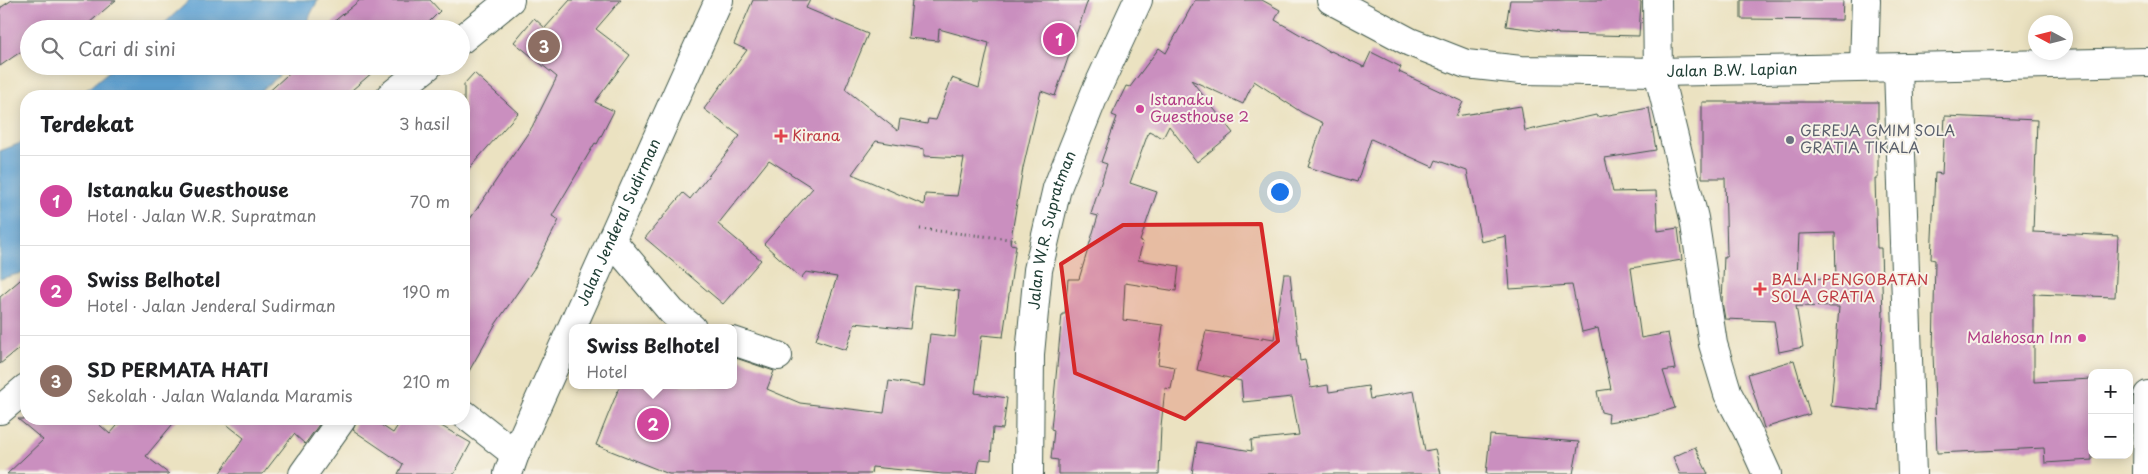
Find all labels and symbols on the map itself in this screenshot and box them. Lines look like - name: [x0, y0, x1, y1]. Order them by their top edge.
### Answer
- north arrow: [2028, 15, 2073, 60]
- pin: 1: [1043, 20, 1075, 58]
- pin: 3: [528, 27, 560, 65]
- street label: Jalan B.W. Lapian: [1666, 56, 1798, 82]
- place label: Istanaku Guesthouse 2: [1150, 87, 1249, 127]
- marker: Istanaku Guesthouse 2: [1134, 103, 1146, 115]
- place label: GEREJA GMIM SOLA GRATIA TIKALA: [1800, 118, 1955, 158]
- place label: Kirana: [792, 123, 841, 146]
- marker: Kirana: [774, 129, 788, 143]
- street label: Jalan Jenderal Sudirman: [570, 134, 665, 309]
- marker: GEREJA GMIM SOLA GRATIA TIKALA: [1784, 134, 1796, 146]
- street label: Jalan W.R. Supratman: [1021, 147, 1081, 311]
- your location: [1267, 179, 1293, 205]
- place label: BALAI PENGOBATAN SOLA GRATIA: [1771, 267, 1929, 307]
- marker: BALAI PENGOBATAN SOLA GRATIA: [1753, 282, 1767, 296]
- place label: Malehosan Inn: [1967, 325, 2072, 348]
- marker: Malehosan Inn: [2076, 332, 2088, 344]
- pin: 2: [637, 405, 669, 443]

